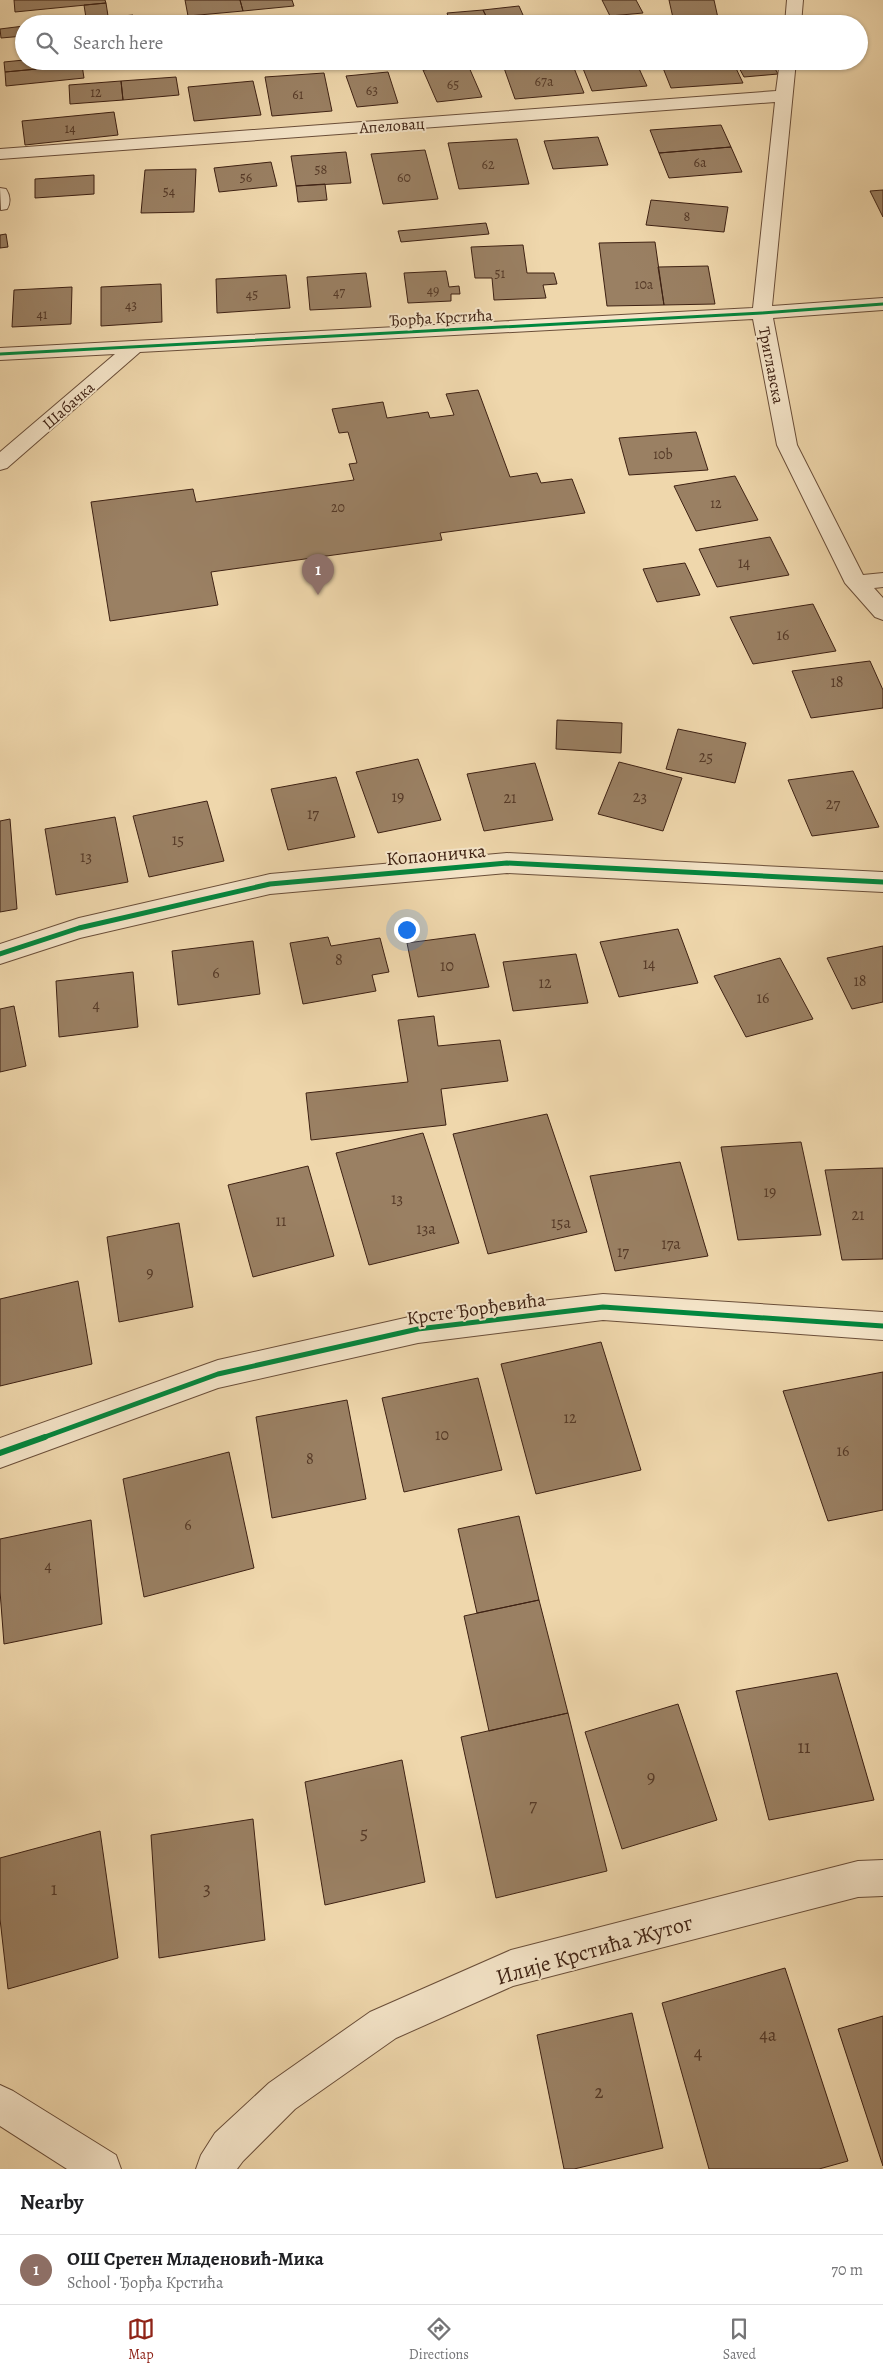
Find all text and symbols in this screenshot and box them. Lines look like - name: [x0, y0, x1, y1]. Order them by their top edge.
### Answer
- search box: [15, 15, 868, 70]
- icon: search: [33, 29, 61, 57]
- text: Search here: [73, 30, 163, 56]
- house number: 67a: [535, 72, 554, 91]
- house number: 65: [447, 75, 459, 94]
- house number: 63: [366, 81, 378, 100]
- house number: 12: [90, 83, 102, 102]
- house number: 61: [292, 85, 304, 104]
- street label: Апеловац: [358, 113, 426, 139]
- house number: 14: [64, 119, 76, 138]
- house number: 6a: [694, 153, 707, 172]
- house number: 62: [481, 155, 495, 174]
- house number: 58: [315, 160, 328, 179]
- house number: 56: [240, 168, 252, 187]
- house number: 60: [397, 168, 411, 187]
- house number: 54: [163, 182, 175, 201]
- house number: 8: [684, 207, 691, 226]
- house number: 51: [495, 264, 506, 283]
- house number: 10a: [635, 275, 654, 294]
- house number: 49: [427, 281, 439, 300]
- house number: 47: [333, 283, 345, 302]
- house number: 45: [246, 285, 258, 304]
- house number: 43: [125, 296, 137, 315]
- street label: Ђорђа Крстића: [389, 304, 494, 332]
- house number: 41: [36, 305, 48, 324]
- street label: Триглавска: [753, 325, 789, 406]
- street label: Шабачка: [38, 376, 100, 435]
- house number: 10b: [653, 445, 673, 464]
- house number: 12: [710, 494, 722, 513]
- house number: 20: [331, 498, 345, 517]
- house number: 14: [738, 552, 750, 574]
- pin: 1: [302, 554, 334, 595]
- house number: 16: [777, 624, 789, 646]
- house number: 18: [830, 671, 844, 693]
- house number: 25: [699, 746, 713, 768]
- house number: 19: [392, 786, 404, 808]
- house number: 23: [633, 786, 647, 808]
- house number: 21: [503, 787, 517, 809]
- house number: 27: [826, 793, 840, 815]
- house number: 17: [307, 803, 319, 825]
- house number: 15: [172, 829, 184, 851]
- street label: Копаоничка: [385, 838, 487, 872]
- house number: 13: [80, 846, 92, 868]
- your location: [394, 917, 420, 943]
- house number: 8: [335, 949, 343, 971]
- house number: 14: [643, 953, 655, 975]
- house number: 10: [440, 955, 454, 977]
- house number: 6: [212, 962, 220, 984]
- house number: 18: [853, 970, 867, 992]
- house number: 12: [538, 972, 552, 994]
- house number: 16: [757, 987, 769, 1009]
- house number: 4: [92, 994, 100, 1016]
- house number: 19: [764, 1181, 776, 1203]
- house number: 13: [391, 1188, 403, 1210]
- house number: 21: [851, 1204, 865, 1226]
- house number: 11: [276, 1210, 287, 1232]
- house number: 15a: [551, 1212, 571, 1234]
- house number: 13a: [416, 1218, 436, 1240]
- house number: 17a: [661, 1233, 681, 1255]
- house number: 17: [617, 1241, 629, 1263]
- house number: 9: [146, 1262, 154, 1284]
- street label: Крсте Ђорђевића: [405, 1286, 548, 1332]
- house number: 12: [563, 1407, 577, 1429]
- house number: 10: [435, 1424, 449, 1446]
- house number: 16: [837, 1440, 849, 1462]
- house number: 8: [306, 1448, 314, 1470]
- house number: 6: [184, 1514, 192, 1536]
- house number: 4: [44, 1555, 52, 1577]
- house number: 11: [798, 1734, 811, 1760]
- house number: 9: [647, 1764, 655, 1790]
- house number: 7: [529, 1792, 537, 1818]
- house number: 5: [360, 1820, 368, 1846]
- house number: 1: [51, 1876, 58, 1902]
- house number: 3: [203, 1876, 211, 1902]
- street label: Илије Крстића Жутог: [492, 1908, 696, 1992]
- house number: 4a: [759, 2022, 777, 2048]
- house number: 4: [694, 2040, 703, 2066]
- house number: 2: [594, 2079, 604, 2105]
- text: Nearby: [20, 2188, 83, 2216]
- text: ОШ Сретен Младеновић-Мика: [67, 2246, 324, 2272]
- text: 1: [33, 2259, 39, 2281]
- text: 70 m: [831, 2259, 863, 2281]
- text: School · Ђорђа Крстића: [67, 2272, 223, 2294]
- tab: Map: [127, 2315, 155, 2364]
- tab: Directions: [409, 2315, 469, 2364]
- tab: Saved: [723, 2315, 756, 2364]

